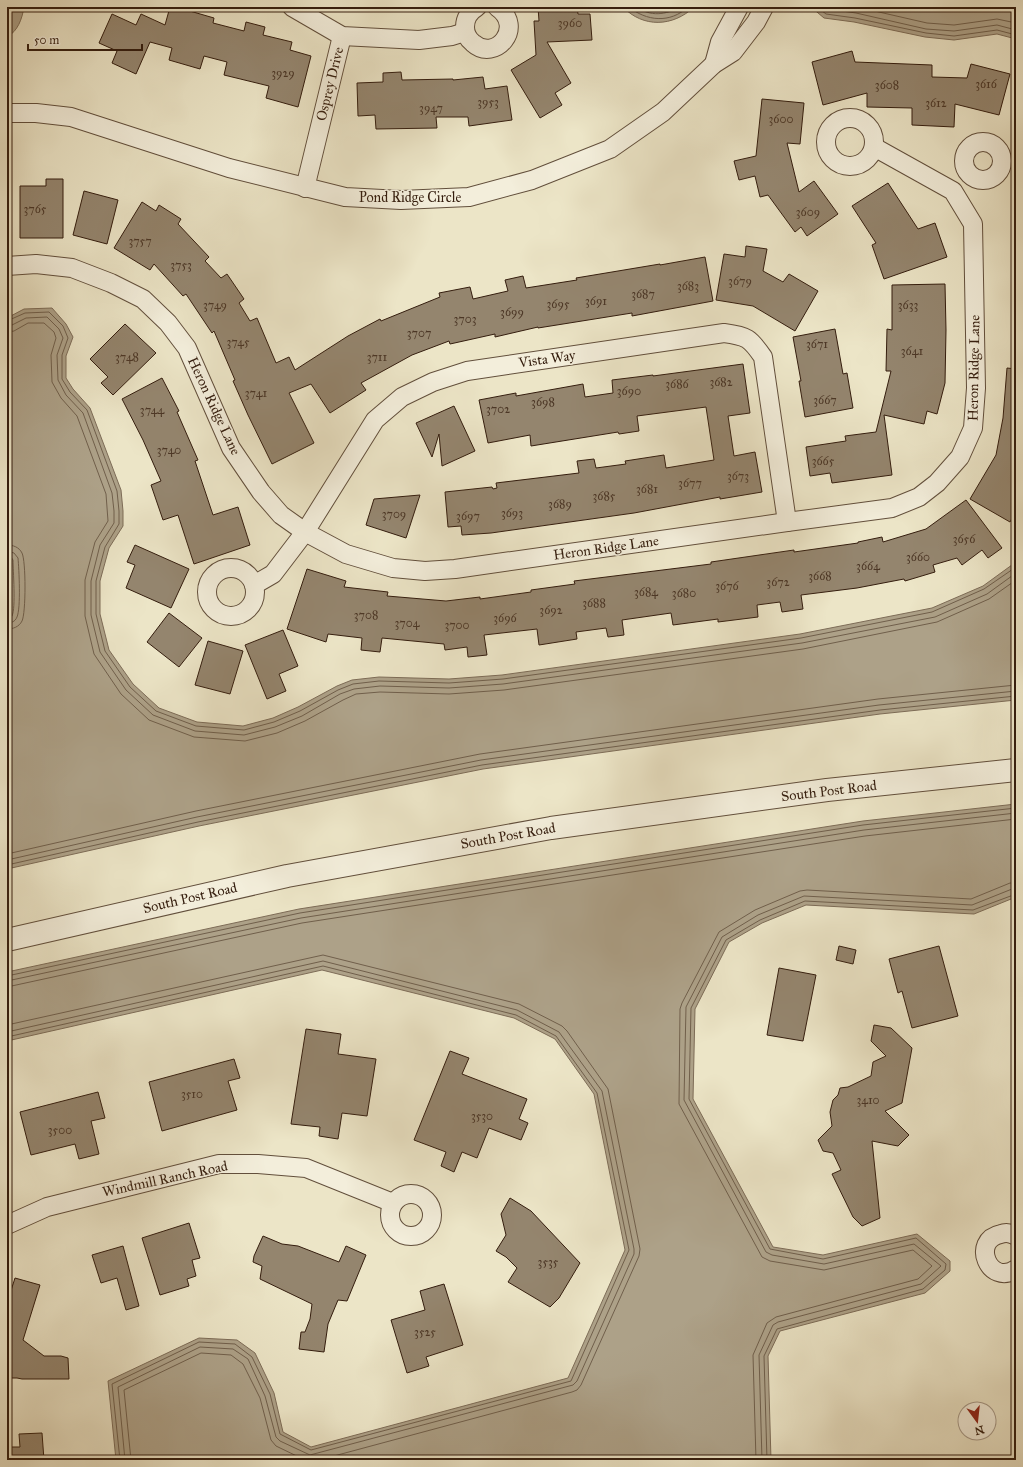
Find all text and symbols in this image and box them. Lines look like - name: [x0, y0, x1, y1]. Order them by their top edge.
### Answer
- house number: 3960: [558, 16, 582, 30]
- scale bar: [28, 26, 142, 52]
- text: 50 m: [34, 33, 59, 47]
- street label: Osprey Drive: [313, 45, 347, 123]
- house number: 3929: [271, 66, 295, 80]
- house number: 3616: [975, 77, 998, 91]
- house number: 3608: [875, 78, 899, 92]
- house number: 3953: [477, 95, 499, 109]
- house number: 3612: [925, 96, 947, 110]
- house number: 3947: [419, 101, 443, 115]
- house number: 3600: [769, 112, 793, 126]
- street label: Pond Ridge Circle: [359, 189, 461, 206]
- house number: 3765: [24, 202, 47, 216]
- house number: 3609: [796, 205, 820, 219]
- house number: 3757: [128, 234, 152, 248]
- house number: 3753: [170, 258, 192, 272]
- house number: 3679: [728, 274, 752, 288]
- house number: 3683: [677, 279, 699, 293]
- house number: 3687: [631, 287, 655, 301]
- house number: 3691: [585, 294, 607, 308]
- house number: 3695: [547, 297, 570, 311]
- house number: 3749: [203, 298, 227, 312]
- house number: 3633: [898, 298, 918, 312]
- house number: 3699: [500, 305, 524, 319]
- house number: 3703: [454, 312, 477, 326]
- street label: Heron Ridge Lane: [965, 314, 983, 421]
- house number: 3707: [407, 326, 431, 340]
- house number: 3745: [226, 335, 250, 349]
- house number: 3671: [806, 337, 828, 351]
- house number: 3641: [901, 344, 923, 358]
- street label: Vista Way: [516, 347, 577, 372]
- house number: 3748: [115, 350, 139, 364]
- house number: 3711: [367, 350, 388, 364]
- street label: Heron Ridge Lane: [184, 354, 244, 458]
- house number: 3682: [709, 375, 733, 389]
- house number: 3686: [665, 377, 690, 391]
- house number: 3690: [617, 384, 641, 398]
- house number: 3741: [245, 386, 267, 400]
- house number: 3667: [813, 393, 837, 407]
- house number: 3698: [531, 395, 555, 409]
- house number: 3702: [486, 402, 510, 416]
- house number: 3744: [140, 403, 164, 417]
- house number: 3740: [157, 443, 181, 457]
- house number: 3665: [812, 454, 835, 468]
- house number: 3673: [727, 469, 749, 483]
- house number: 3677: [678, 476, 702, 490]
- house number: 3681: [636, 482, 658, 496]
- house number: 3685: [593, 489, 616, 503]
- house number: 3689: [548, 497, 572, 511]
- house number: 3693: [501, 506, 523, 520]
- house number: 3709: [382, 507, 406, 521]
- house number: 3697: [456, 509, 480, 523]
- street label: Heron Ridge Lane: [552, 532, 660, 564]
- house number: 3656: [953, 532, 976, 546]
- house number: 3660: [906, 550, 930, 564]
- house number: 3664: [856, 559, 880, 573]
- house number: 3668: [808, 569, 832, 583]
- house number: 3672: [766, 575, 790, 589]
- house number: 3676: [715, 579, 740, 593]
- house number: 3684: [634, 585, 658, 599]
- house number: 3680: [672, 586, 696, 600]
- house number: 3688: [582, 596, 606, 610]
- house number: 3692: [539, 603, 563, 617]
- house number: 3708: [354, 608, 378, 622]
- house number: 3696: [493, 611, 518, 625]
- house number: 3704: [395, 616, 420, 630]
- house number: 3700: [444, 618, 470, 632]
- street label: South Post Road: [780, 777, 878, 805]
- street label: South Post Road: [459, 819, 557, 853]
- street label: South Post Road: [141, 879, 239, 917]
- house number: 3510: [181, 1087, 203, 1101]
- house number: 3410: [856, 1093, 880, 1107]
- house number: 3530: [471, 1109, 493, 1123]
- house number: 3500: [48, 1123, 72, 1137]
- street label: Windmill Ranch Road: [101, 1157, 229, 1201]
- house number: 3535: [538, 1255, 559, 1269]
- house number: 3525: [414, 1325, 436, 1339]
- north arrow: [957, 1401, 997, 1441]
- text: N: [973, 1423, 986, 1438]

